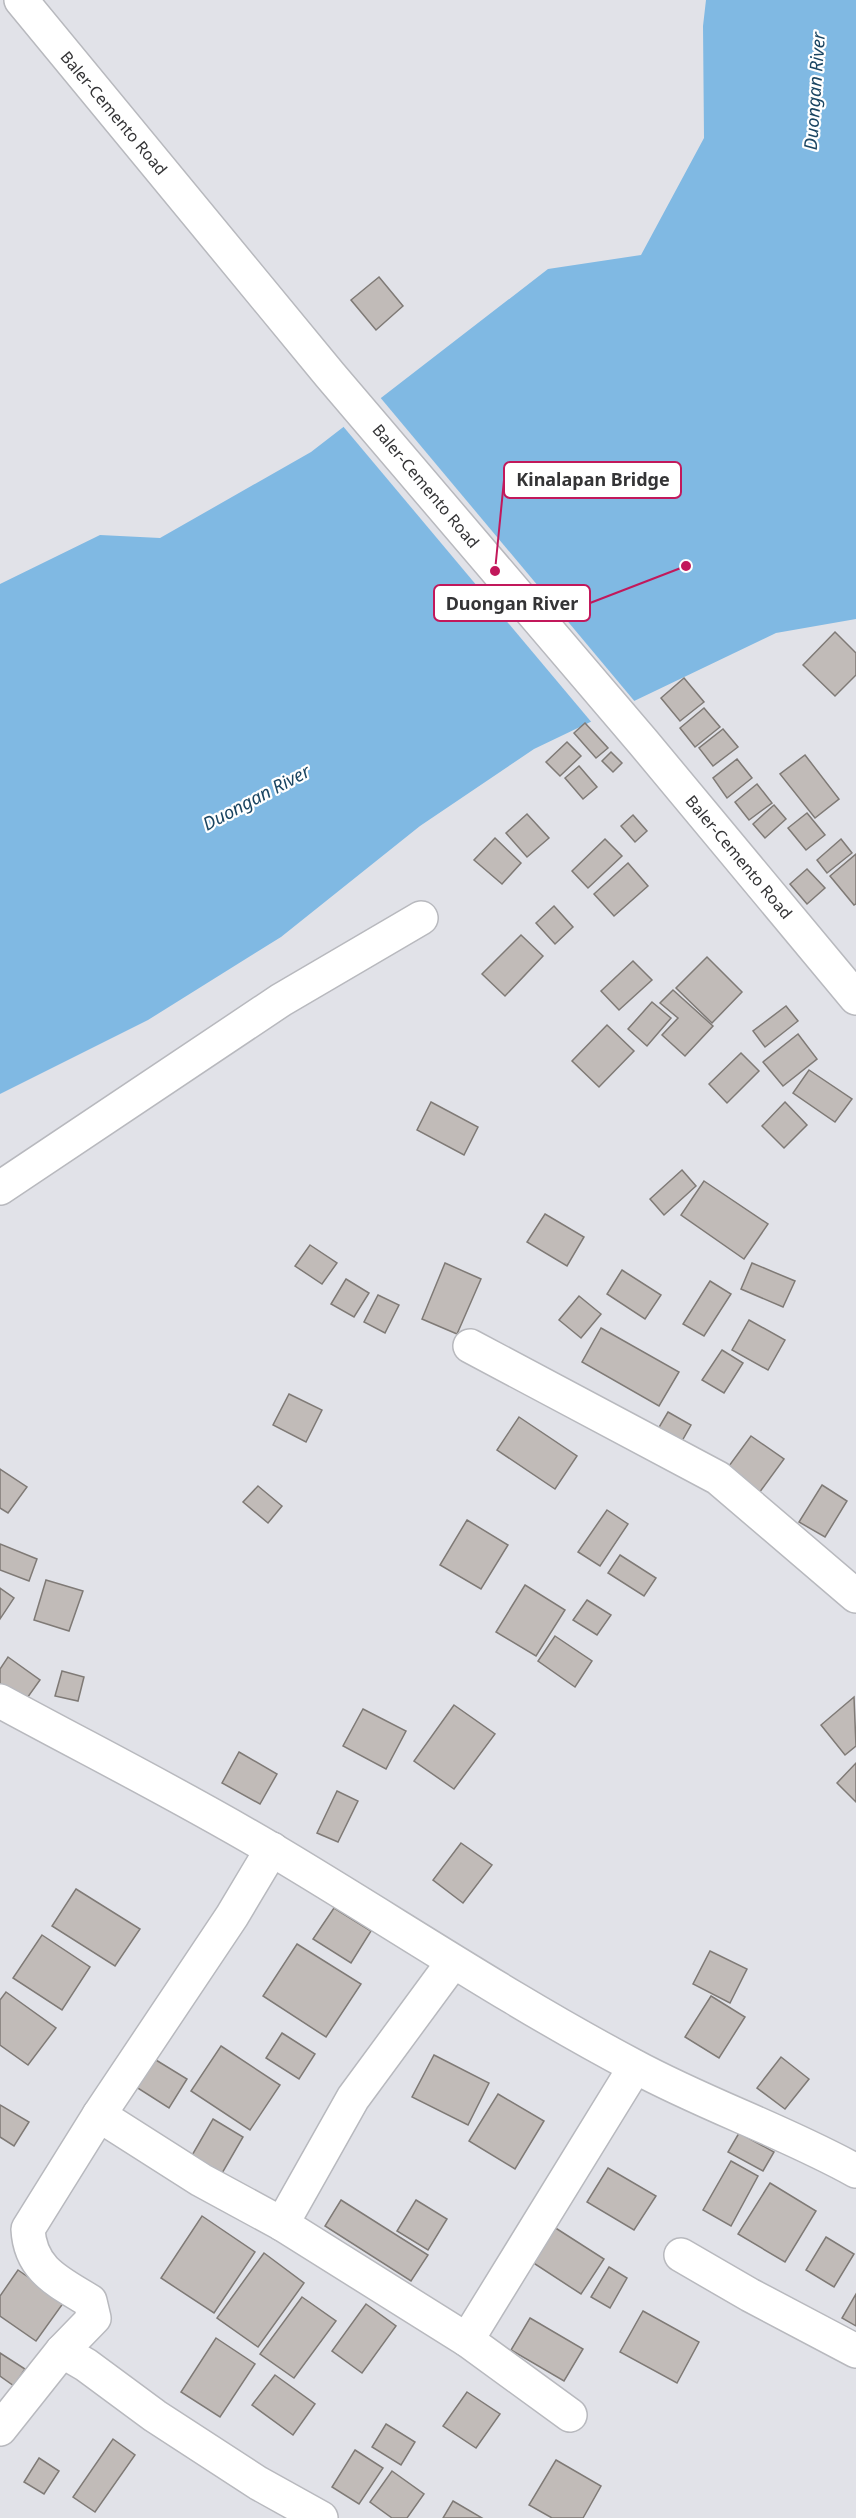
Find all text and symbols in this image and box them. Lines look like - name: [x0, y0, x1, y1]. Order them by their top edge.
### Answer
- water label: Duongan River: [798, 30, 830, 151]
- street label: Baler-Cemento Road: [56, 46, 172, 180]
- street label: Baler-Cemento Road: [368, 419, 484, 553]
- callout: Kinalapan Bridge: [504, 462, 681, 498]
- text: Kinalapan Bridge: [516, 467, 670, 491]
- callout: Duongan River: [434, 585, 590, 621]
- text: Duongan River: [446, 591, 578, 615]
- water label: Duongan River: [198, 758, 315, 835]
- street label: Baler-Cemento Road: [681, 790, 797, 924]

